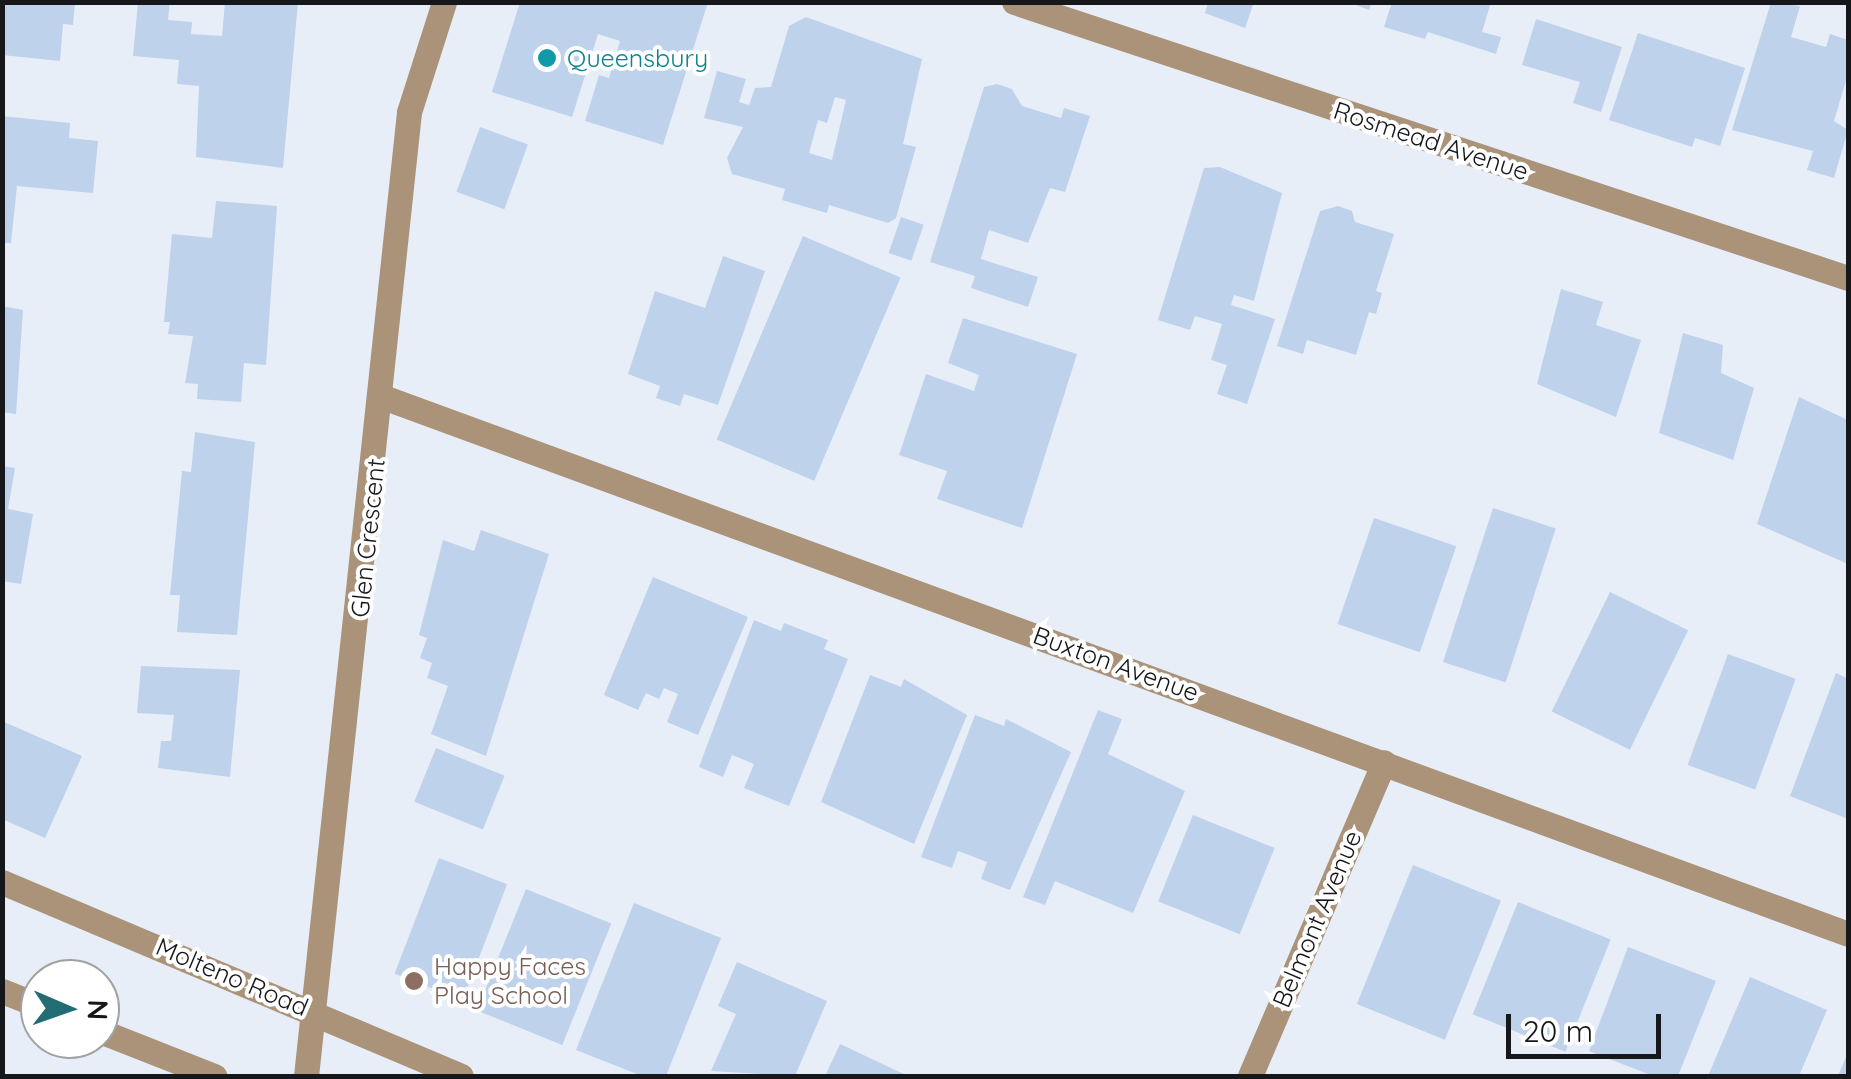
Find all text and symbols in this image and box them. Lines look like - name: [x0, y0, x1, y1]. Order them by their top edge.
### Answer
- place label: Queensbury: [567, 43, 708, 73]
- marker: Queensbury: [536, 47, 558, 69]
- street label: Rosmead Avenue: [1330, 95, 1532, 187]
- street label: Glen Crescent: [345, 457, 391, 619]
- street label: Buxton Avenue: [1029, 620, 1203, 708]
- street label: Belmont Avenue: [1266, 826, 1368, 1012]
- street label: Molteno Road: [151, 931, 313, 1023]
- place label: Happy Faces Play School: [434, 952, 586, 1011]
- north arrow: [20, 959, 120, 1059]
- marker: Happy Faces Play School: [403, 970, 425, 992]
- scale bar: [1511, 994, 1666, 1056]
- text: N: [81, 999, 116, 1021]
- text: 20 m: [1523, 1012, 1593, 1050]

